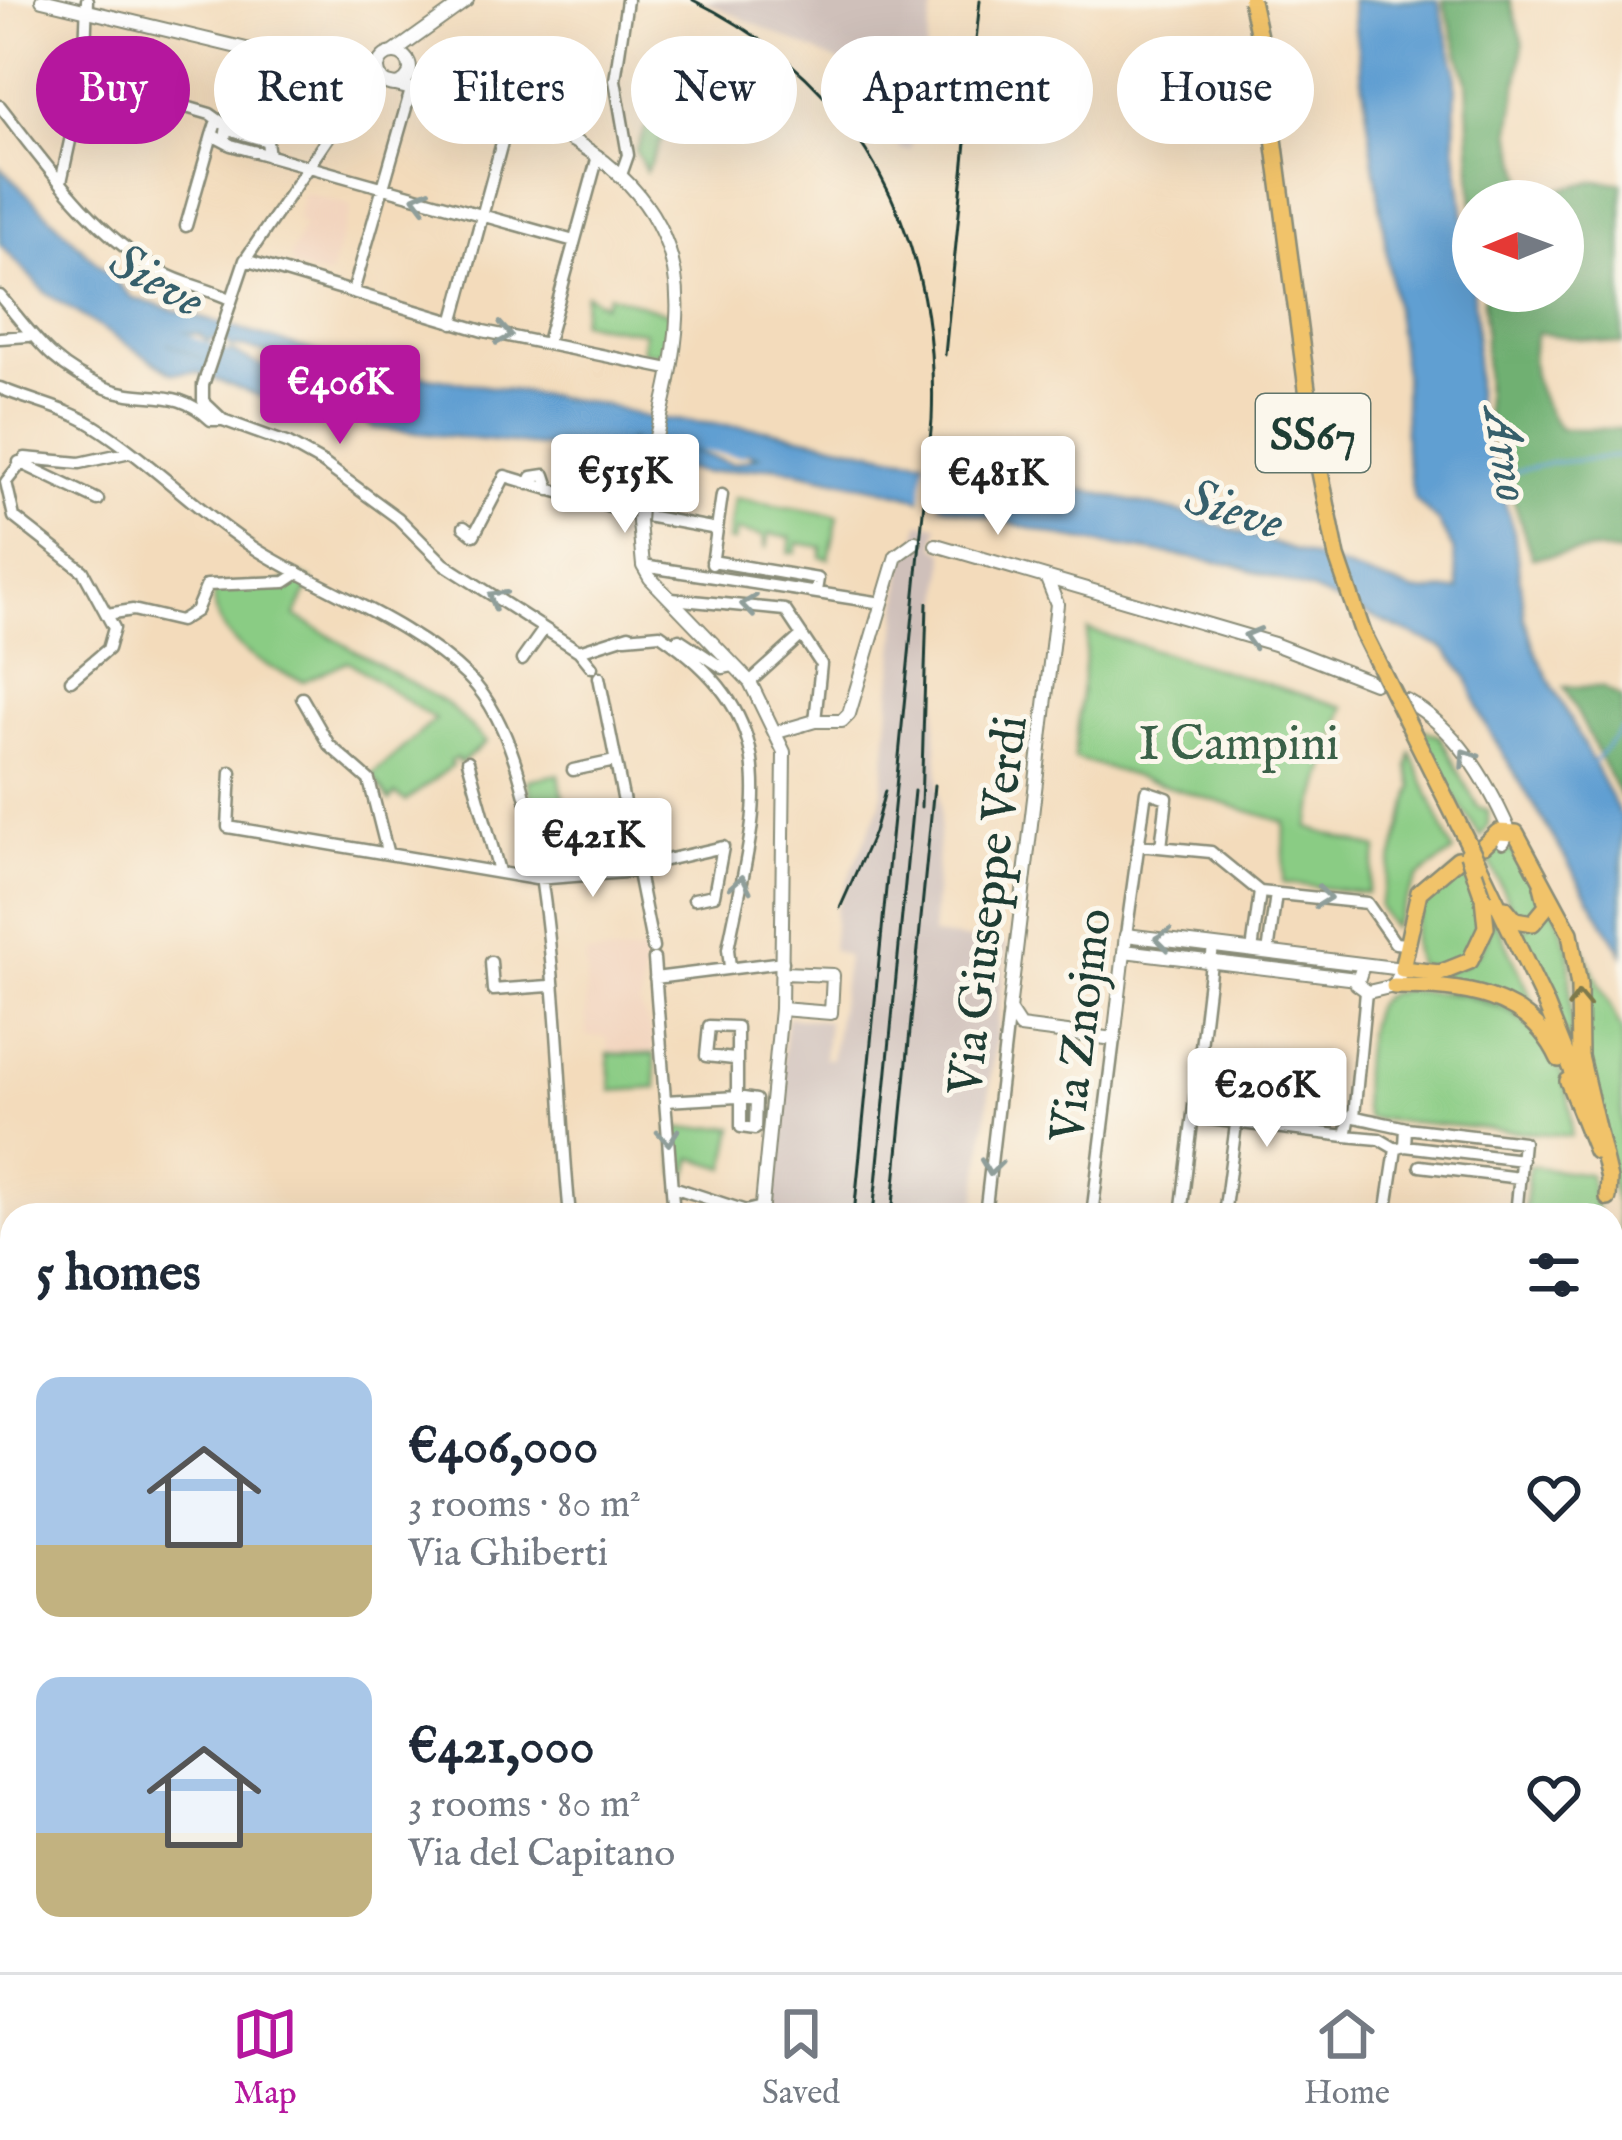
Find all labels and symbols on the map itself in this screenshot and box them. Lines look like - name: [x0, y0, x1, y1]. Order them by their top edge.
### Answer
- north arrow: [1452, 180, 1584, 312]
- one-way arrow: [411, 189, 432, 214]
- water label: Sieve: [97, 230, 215, 335]
- one-way arrow: [494, 321, 514, 346]
- pin: €406K: [256, 345, 424, 447]
- road number: SS67: [1256, 394, 1370, 472]
- water label: Arno: [1465, 398, 1543, 506]
- pin: €515K: [541, 434, 709, 536]
- pin: €481K: [914, 436, 1082, 538]
- water label: Sieve: [1177, 467, 1291, 558]
- one-way arrow: [487, 590, 509, 612]
- one-way arrow: [739, 593, 758, 619]
- one-way arrow: [1242, 627, 1263, 652]
- street label: Via Giuseppe Verdi: [937, 712, 1043, 1099]
- park label: I Campini: [1139, 716, 1339, 776]
- one-way arrow: [1459, 748, 1481, 770]
- pin: €421K: [509, 798, 677, 900]
- one-way arrow: [727, 875, 752, 895]
- one-way arrow: [1314, 884, 1333, 909]
- street label: Via Znojmo: [1039, 905, 1127, 1147]
- one-way arrow: [1154, 927, 1173, 953]
- one-way arrow: [1566, 990, 1592, 1009]
- pin: €206K: [1183, 1048, 1351, 1150]
- one-way arrow: [655, 1128, 680, 1147]
- one-way arrow: [978, 1157, 1004, 1177]

